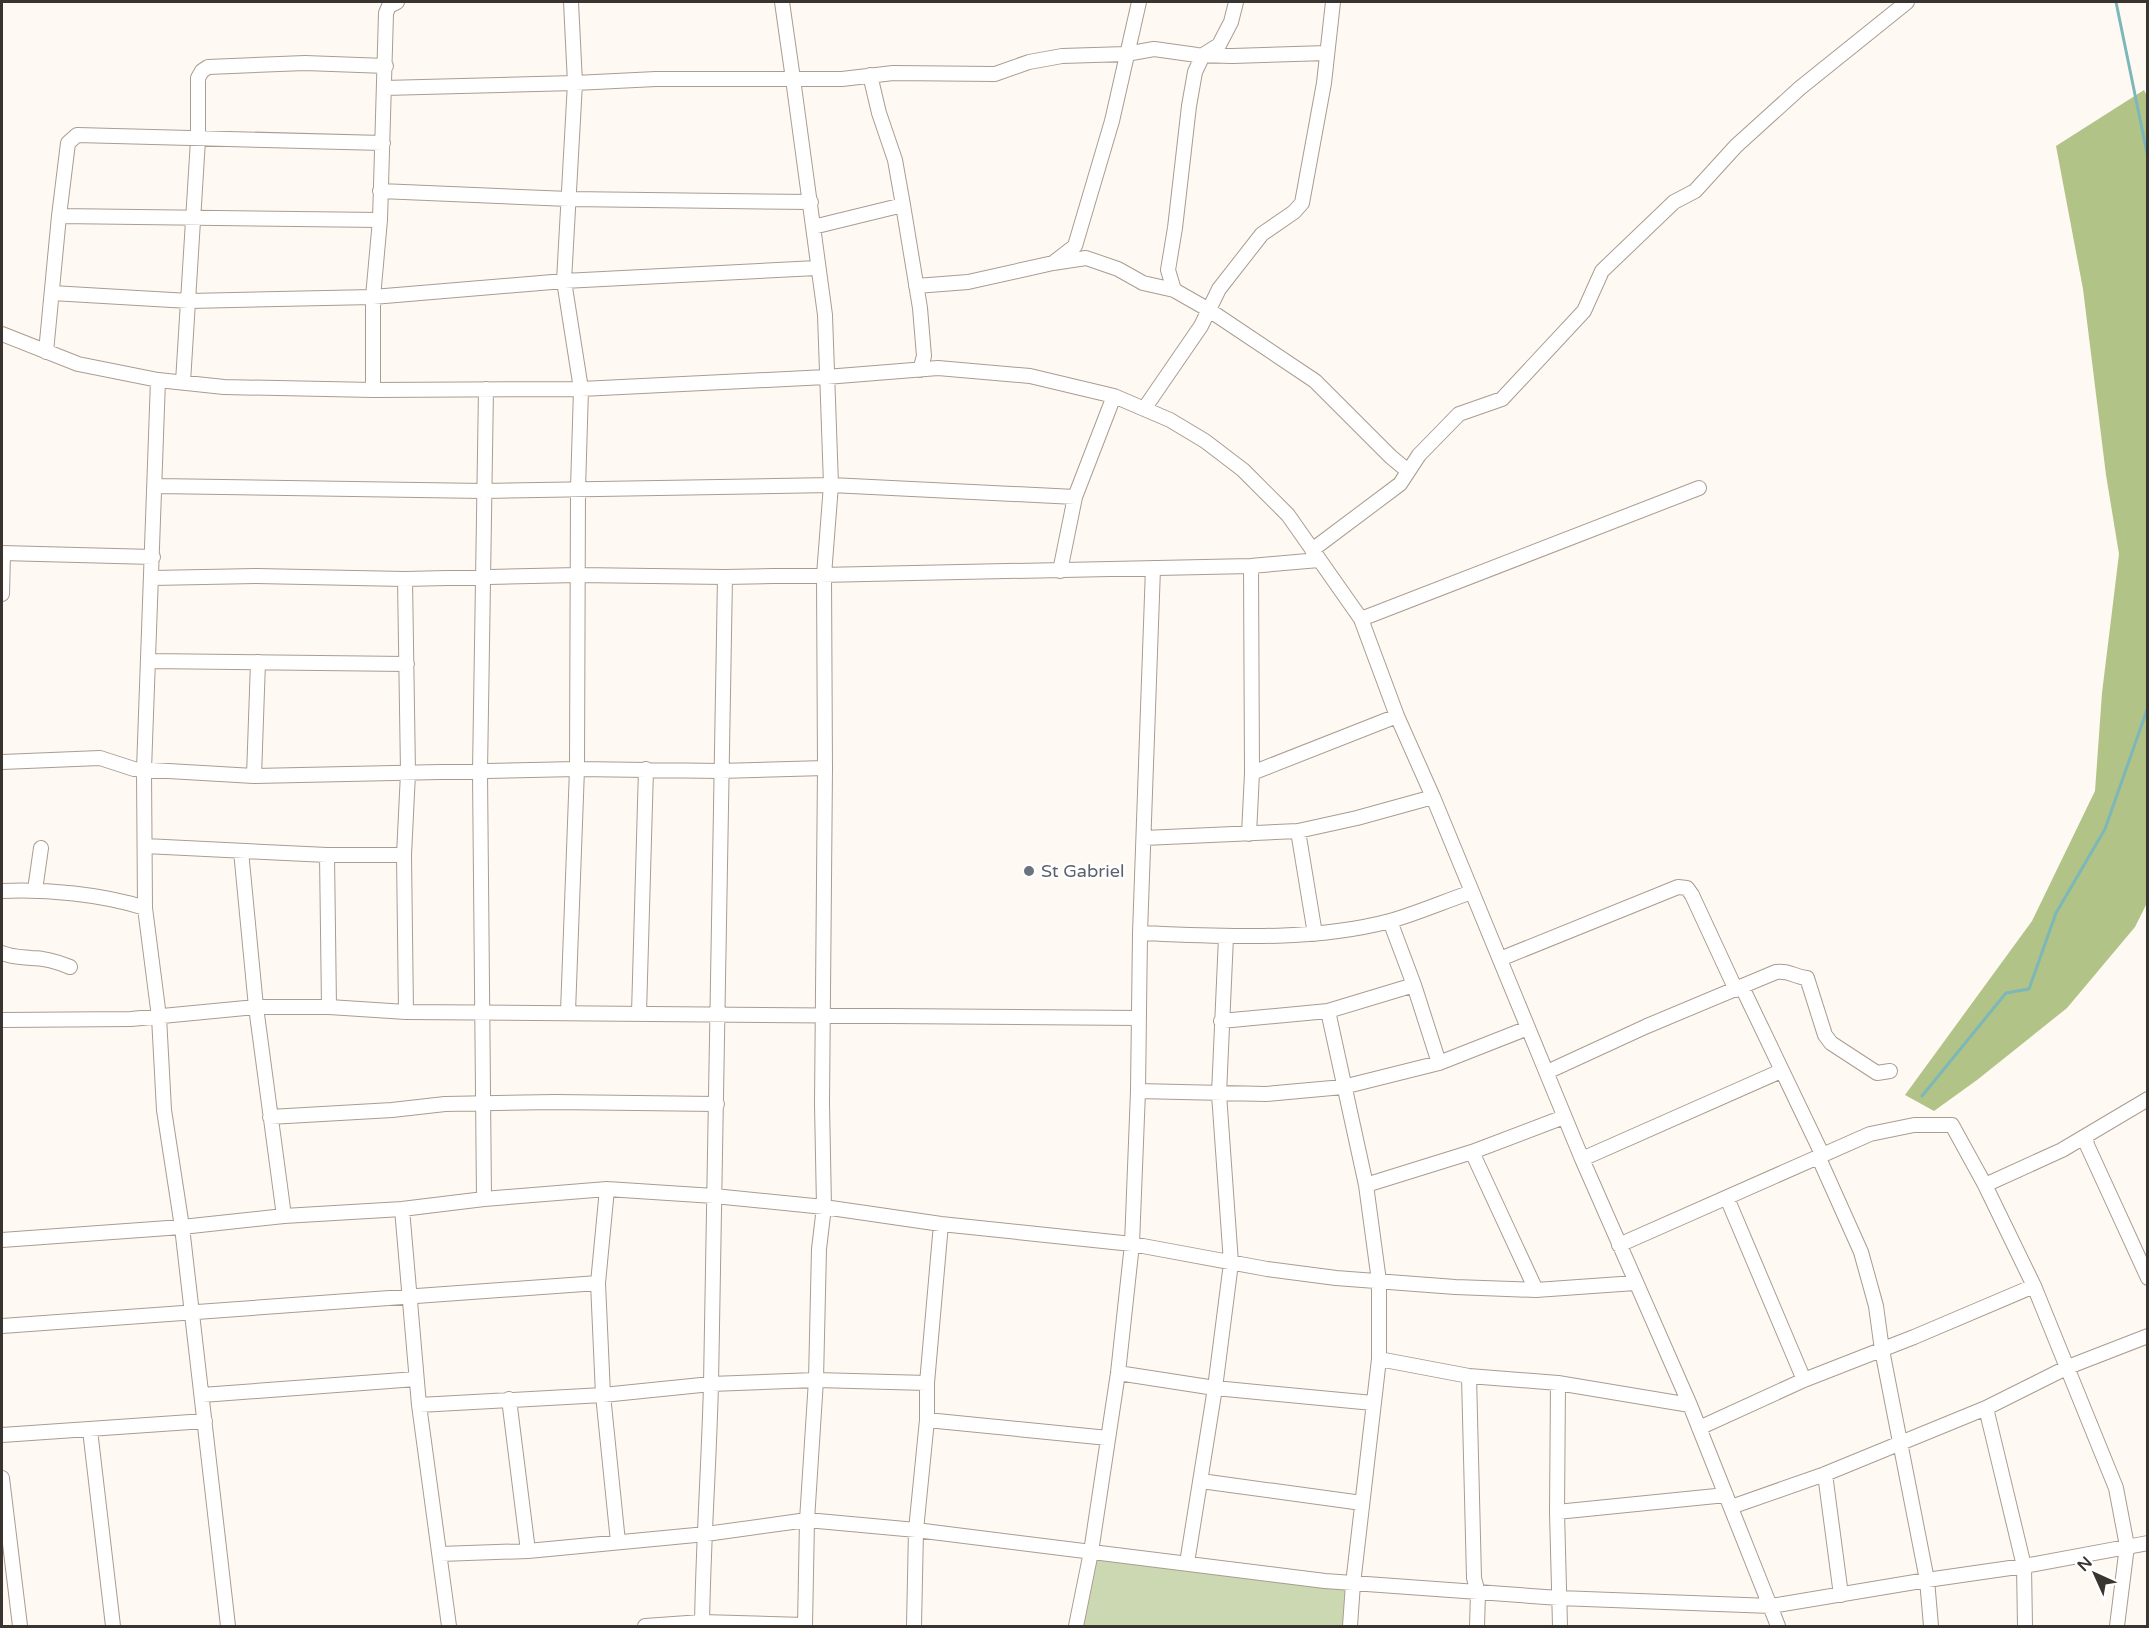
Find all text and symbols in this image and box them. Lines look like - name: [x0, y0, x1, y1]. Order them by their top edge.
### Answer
- place label: St Gabriel: [1041, 860, 1124, 882]
- marker: St Gabriel: [1022, 864, 1036, 878]
- north arrow: [2065, 1544, 2125, 1604]
- text: N: [2073, 1552, 2097, 1576]

